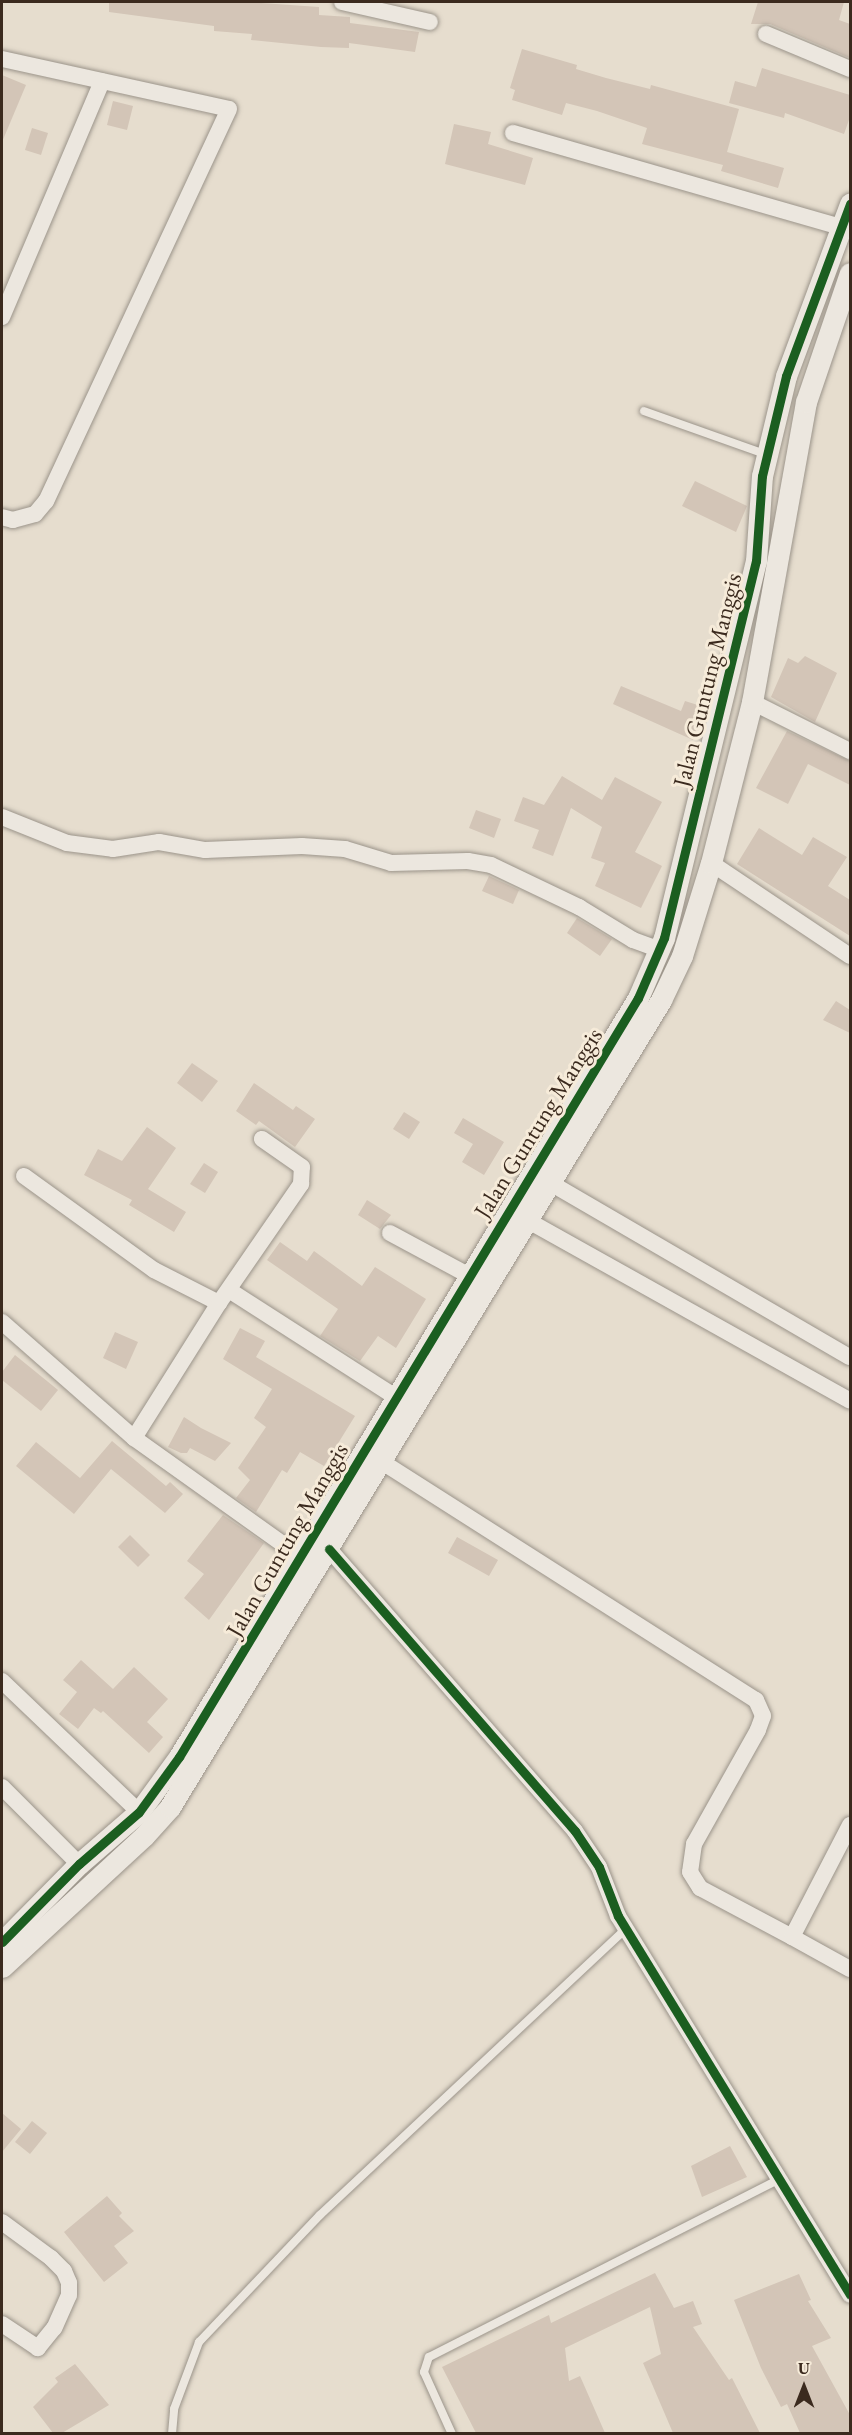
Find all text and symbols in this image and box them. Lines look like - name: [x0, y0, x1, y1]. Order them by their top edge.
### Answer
- street label: Jalan Guntung Manggis: [666, 570, 748, 790]
- street label: Jalan Guntung Manggis: [468, 1022, 608, 1224]
- street label: Jalan Guntung Manggis: [220, 1438, 354, 1642]
- north arrow: [774, 2357, 834, 2417]
- text: U: [798, 2358, 810, 2379]

